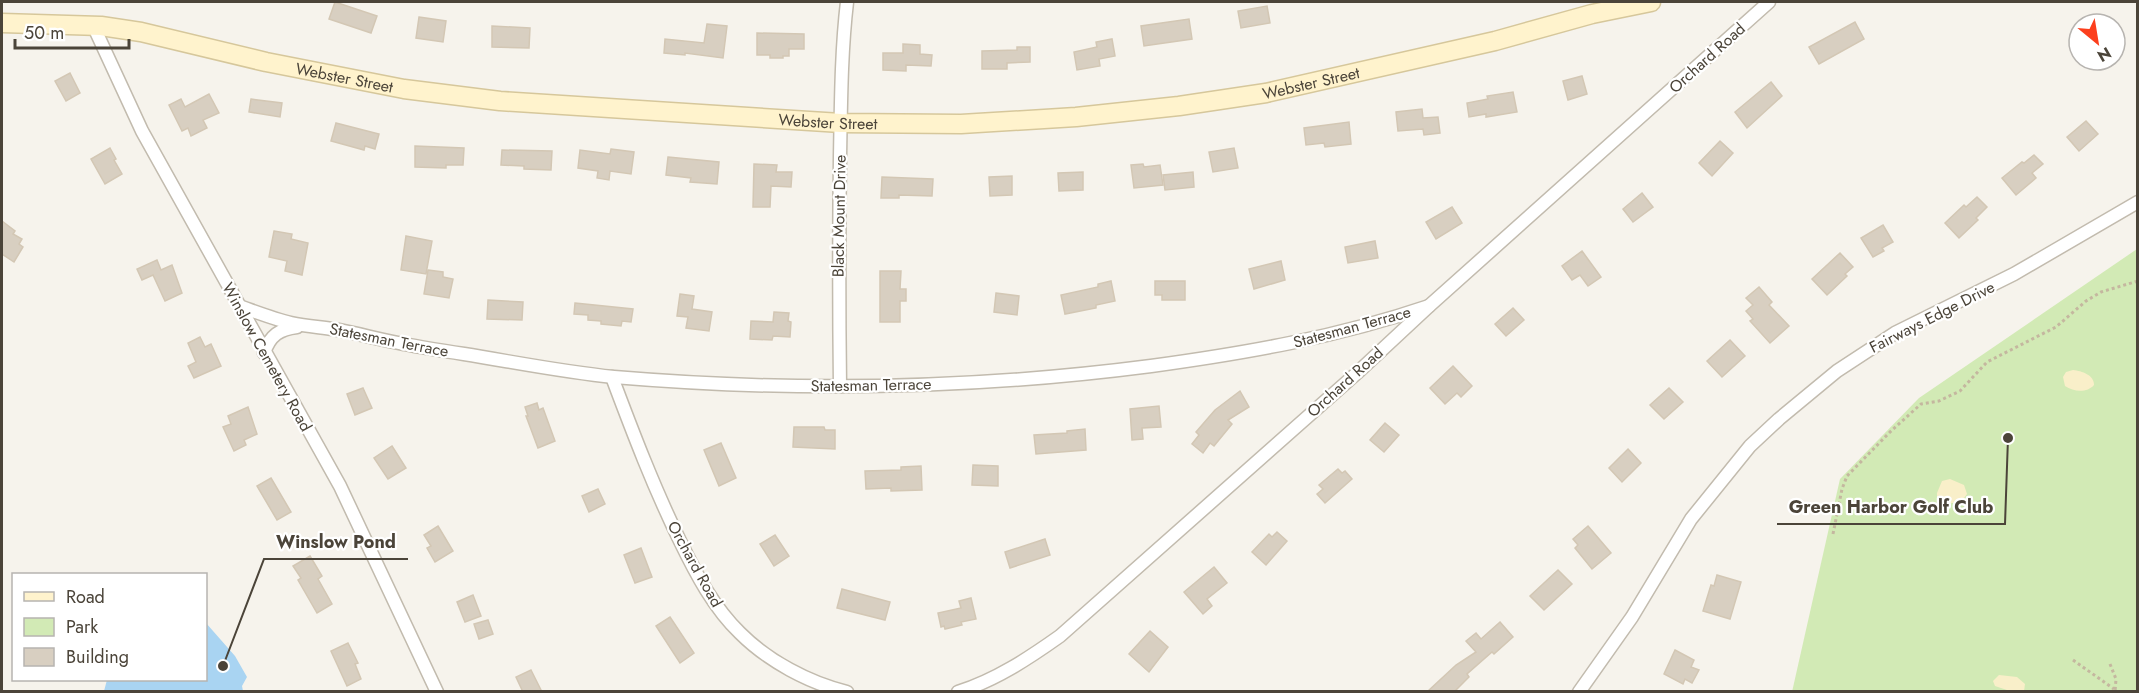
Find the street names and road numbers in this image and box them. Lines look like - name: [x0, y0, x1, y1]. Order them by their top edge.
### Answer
- street label: Orchard Road: [1664, 17, 1750, 99]
- street label: Webster Street: [294, 57, 395, 98]
- street label: Webster Street: [1260, 61, 1362, 105]
- street label: Webster Street: [778, 107, 878, 135]
- street label: Black Mount Drive: [826, 155, 852, 277]
- street label: Fairways Edge Drive: [1865, 275, 1999, 359]
- street label: Winslow Cemetery Road: [216, 278, 318, 436]
- street label: Statesman Terrace: [1291, 300, 1413, 354]
- street label: Statesman Terrace: [327, 317, 451, 363]
- street label: Orchard Road: [1302, 341, 1388, 423]
- street label: Statesman Terrace: [810, 372, 932, 398]
- street label: Orchard Road: [662, 517, 728, 611]

